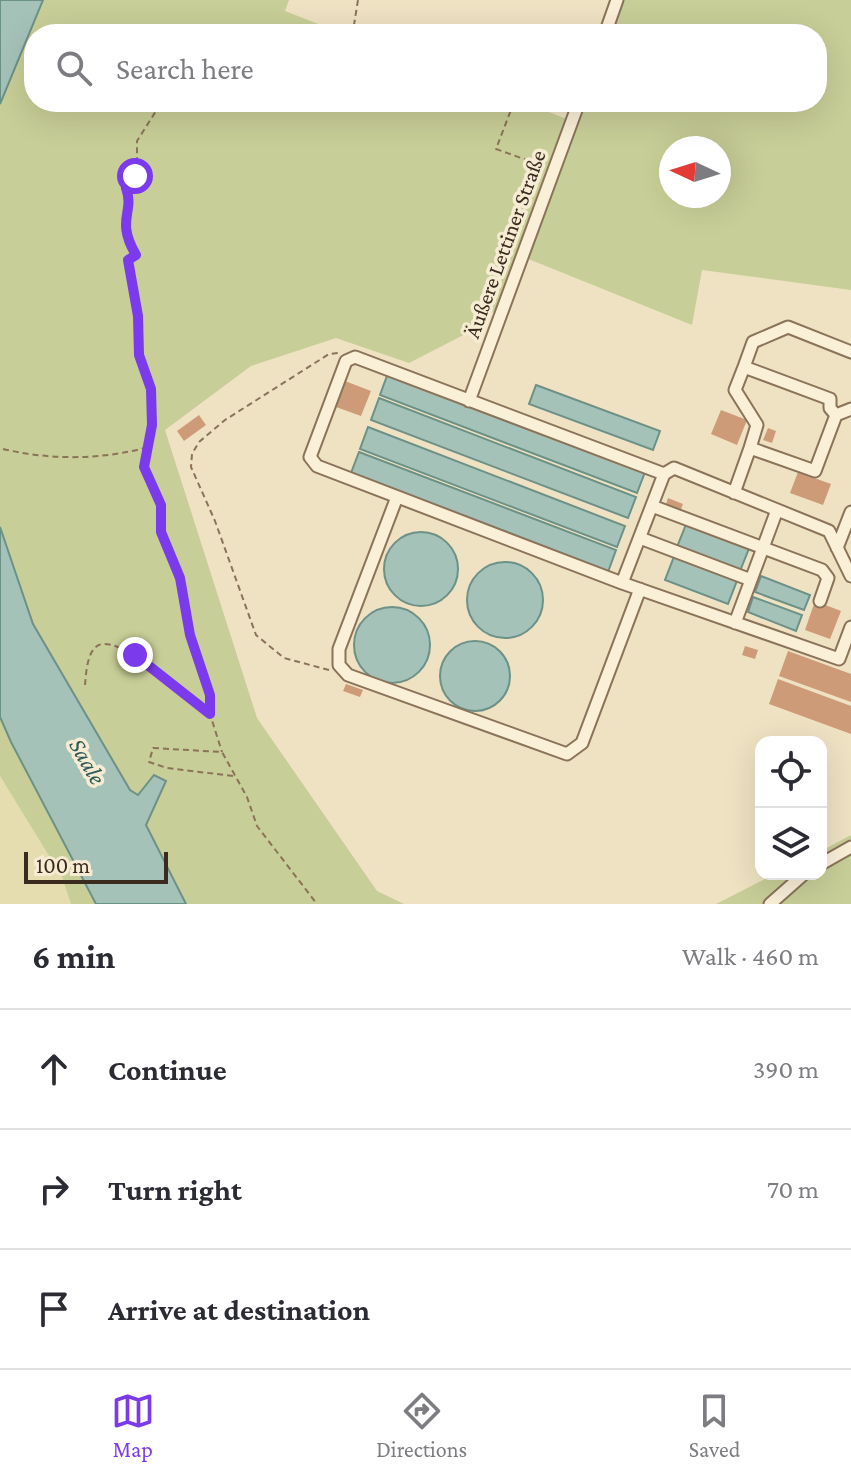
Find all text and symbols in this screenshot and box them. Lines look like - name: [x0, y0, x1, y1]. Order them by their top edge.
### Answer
- search box: [24, 24, 827, 112]
- icon: search: [52, 46, 96, 90]
- text: Search here: [116, 52, 254, 85]
- north arrow: [659, 136, 731, 208]
- street label: Äußere Lettiner Straße: [459, 146, 551, 342]
- route start: [117, 158, 153, 194]
- route end: [117, 637, 153, 673]
- water label: Saale: [64, 733, 112, 789]
- map controls: [755, 736, 827, 880]
- button: locate: [755, 736, 827, 808]
- button: layers: [755, 808, 827, 880]
- scale bar: [24, 848, 168, 884]
- text: 100 m: [36, 853, 90, 878]
- text: 6 min: [32, 938, 115, 975]
- text: Walk · 460 m: [682, 942, 819, 971]
- icon: ahead: [32, 1047, 76, 1091]
- text: Continue: [108, 1053, 227, 1086]
- text: 390 m: [753, 1055, 819, 1084]
- icon: right: [32, 1167, 76, 1211]
- text: Turn right: [108, 1173, 242, 1206]
- text: 70 m: [767, 1175, 819, 1204]
- icon: arrive: [32, 1287, 76, 1331]
- text: Arrive at destination: [108, 1293, 370, 1326]
- tab: Map: [111, 1389, 155, 1462]
- tab: Directions: [376, 1389, 467, 1462]
- tab: Saved: [689, 1389, 740, 1462]

